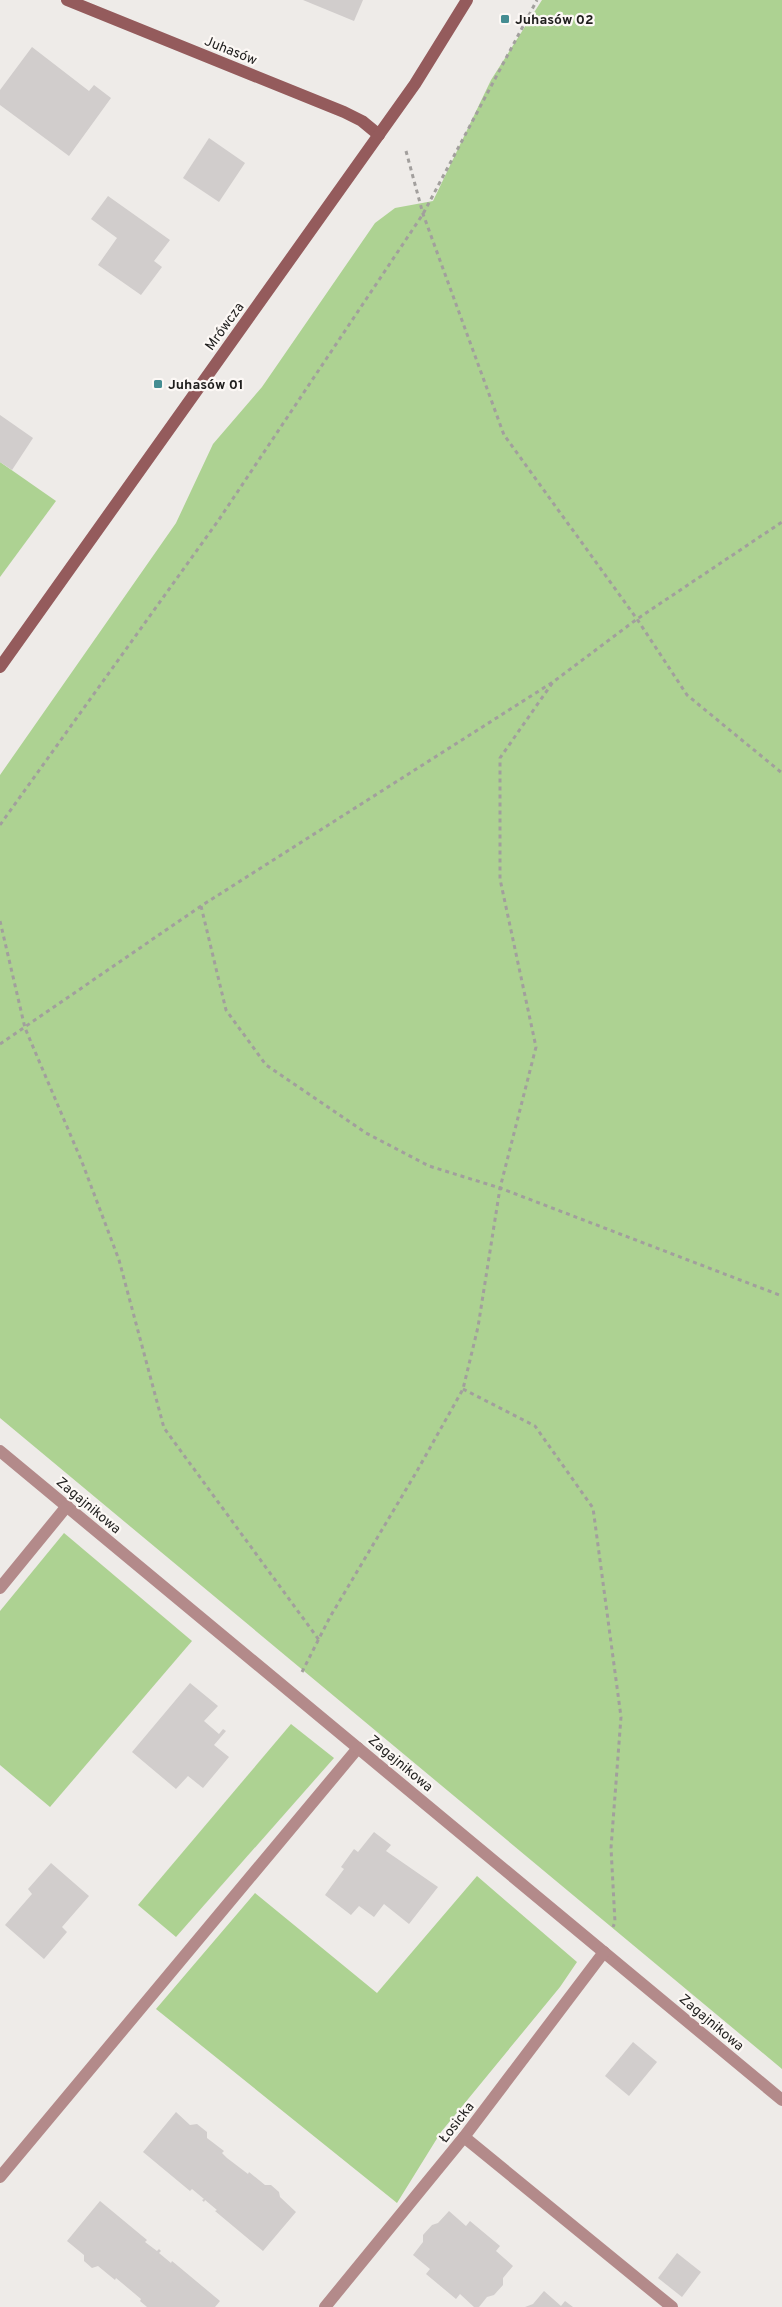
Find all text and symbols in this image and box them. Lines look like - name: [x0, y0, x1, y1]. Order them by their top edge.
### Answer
- place label: Juhasów 02: [515, 12, 594, 29]
- marker: Juhasów 02: [499, 13, 511, 25]
- street label: Juhasów: [202, 33, 259, 70]
- street label: Mrówcza: [202, 300, 248, 354]
- place label: Juhasów 01: [168, 377, 244, 394]
- marker: Juhasów 01: [152, 378, 164, 390]
- street label: Zagajnikowa: [52, 1474, 124, 1538]
- street label: Zagajnikowa: [364, 1732, 436, 1796]
- street label: Zagajnikowa: [675, 1991, 747, 2055]
- street label: Łosicka: [436, 2099, 478, 2147]

